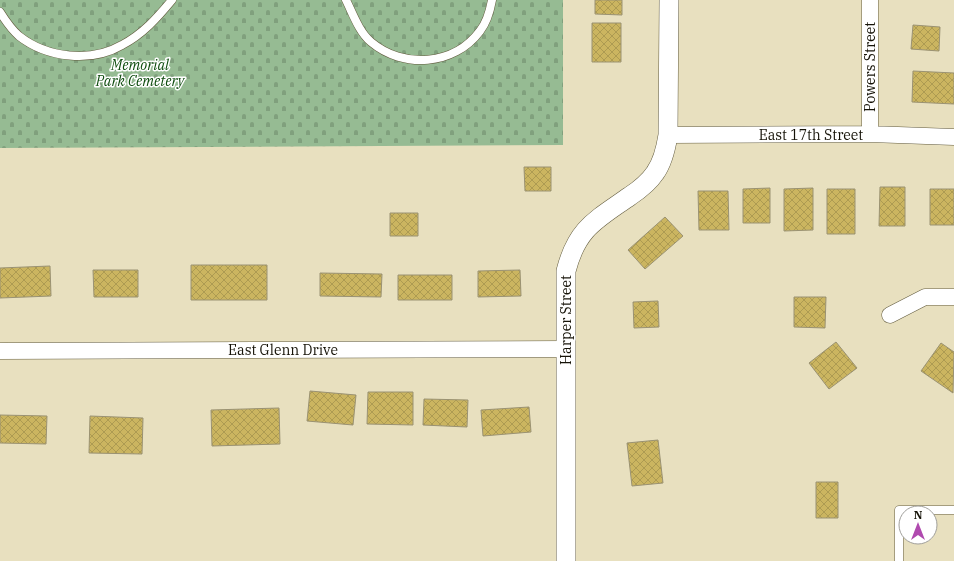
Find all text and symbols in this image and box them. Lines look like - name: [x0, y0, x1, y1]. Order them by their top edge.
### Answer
- street label: Powers Street: [861, 22, 879, 112]
- park label: Memorial Park Cemetery: [95, 56, 186, 90]
- street label: East 17th Street: [759, 126, 863, 144]
- street label: Harper Street: [557, 275, 575, 365]
- street label: East Glenn Drive: [228, 341, 338, 359]
- north arrow: [898, 505, 938, 545]
- text: N: [914, 508, 923, 522]

